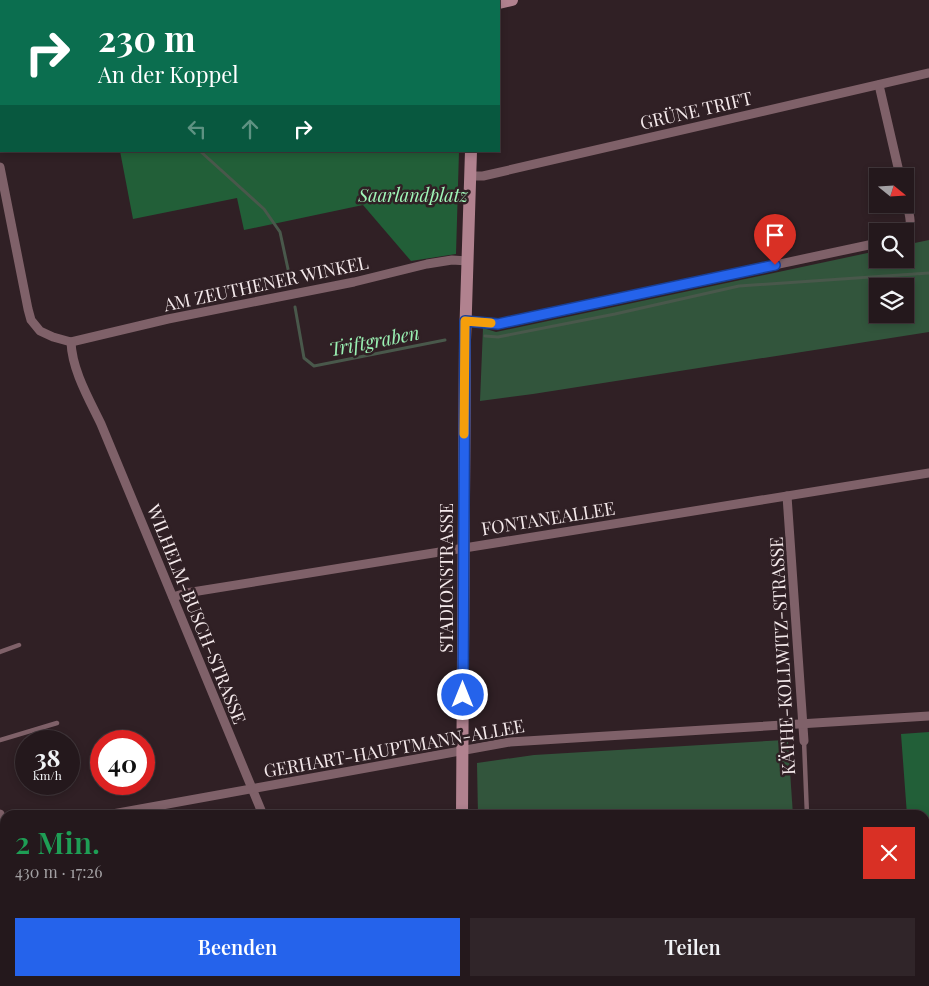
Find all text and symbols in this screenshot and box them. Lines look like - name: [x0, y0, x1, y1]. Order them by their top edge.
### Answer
- text: 230 m: [98, 14, 196, 61]
- icon: right: [15, 20, 80, 85]
- text: An der Koppel: [98, 59, 239, 89]
- street label: GRÜNE TRIFT: [637, 85, 755, 135]
- icon: left: [183, 115, 211, 143]
- icon: ahead: [236, 115, 264, 143]
- icon: right: [289, 115, 317, 143]
- north arrow: [869, 168, 914, 212]
- map controls: [869, 168, 914, 323]
- park label: Saarlandplatz: [357, 183, 469, 207]
- pin: [754, 214, 796, 265]
- icon: arrive: [761, 221, 789, 249]
- button: search: [869, 223, 914, 268]
- street label: AM ZEUTHENER WINKEL: [161, 250, 371, 317]
- button: layers: [869, 278, 914, 323]
- water label: Triftgraben: [326, 318, 422, 362]
- street label: FONTANEALLEE: [479, 496, 617, 540]
- street label: WILHELM-BUSCH-STRASSE: [142, 500, 252, 727]
- street label: STADIONSTRASSE: [434, 503, 458, 653]
- street label: KÄTHE-KOLLWITZ-STRASSE: [764, 536, 800, 776]
- position arrow: [436, 668, 488, 720]
- street label: GERHART-HAUPTMANN-ALLEE: [262, 713, 526, 783]
- speed limit sign: 40: [90, 730, 155, 795]
- text: 38: [34, 740, 61, 773]
- text: km/h: [33, 767, 62, 783]
- text: 2 Min.: [15, 822, 100, 862]
- button: close: [863, 827, 915, 879]
- text: 430 m · 17:26: [15, 861, 102, 882]
- button: Beenden: [15, 918, 460, 976]
- button: Teilen: [470, 918, 915, 976]

